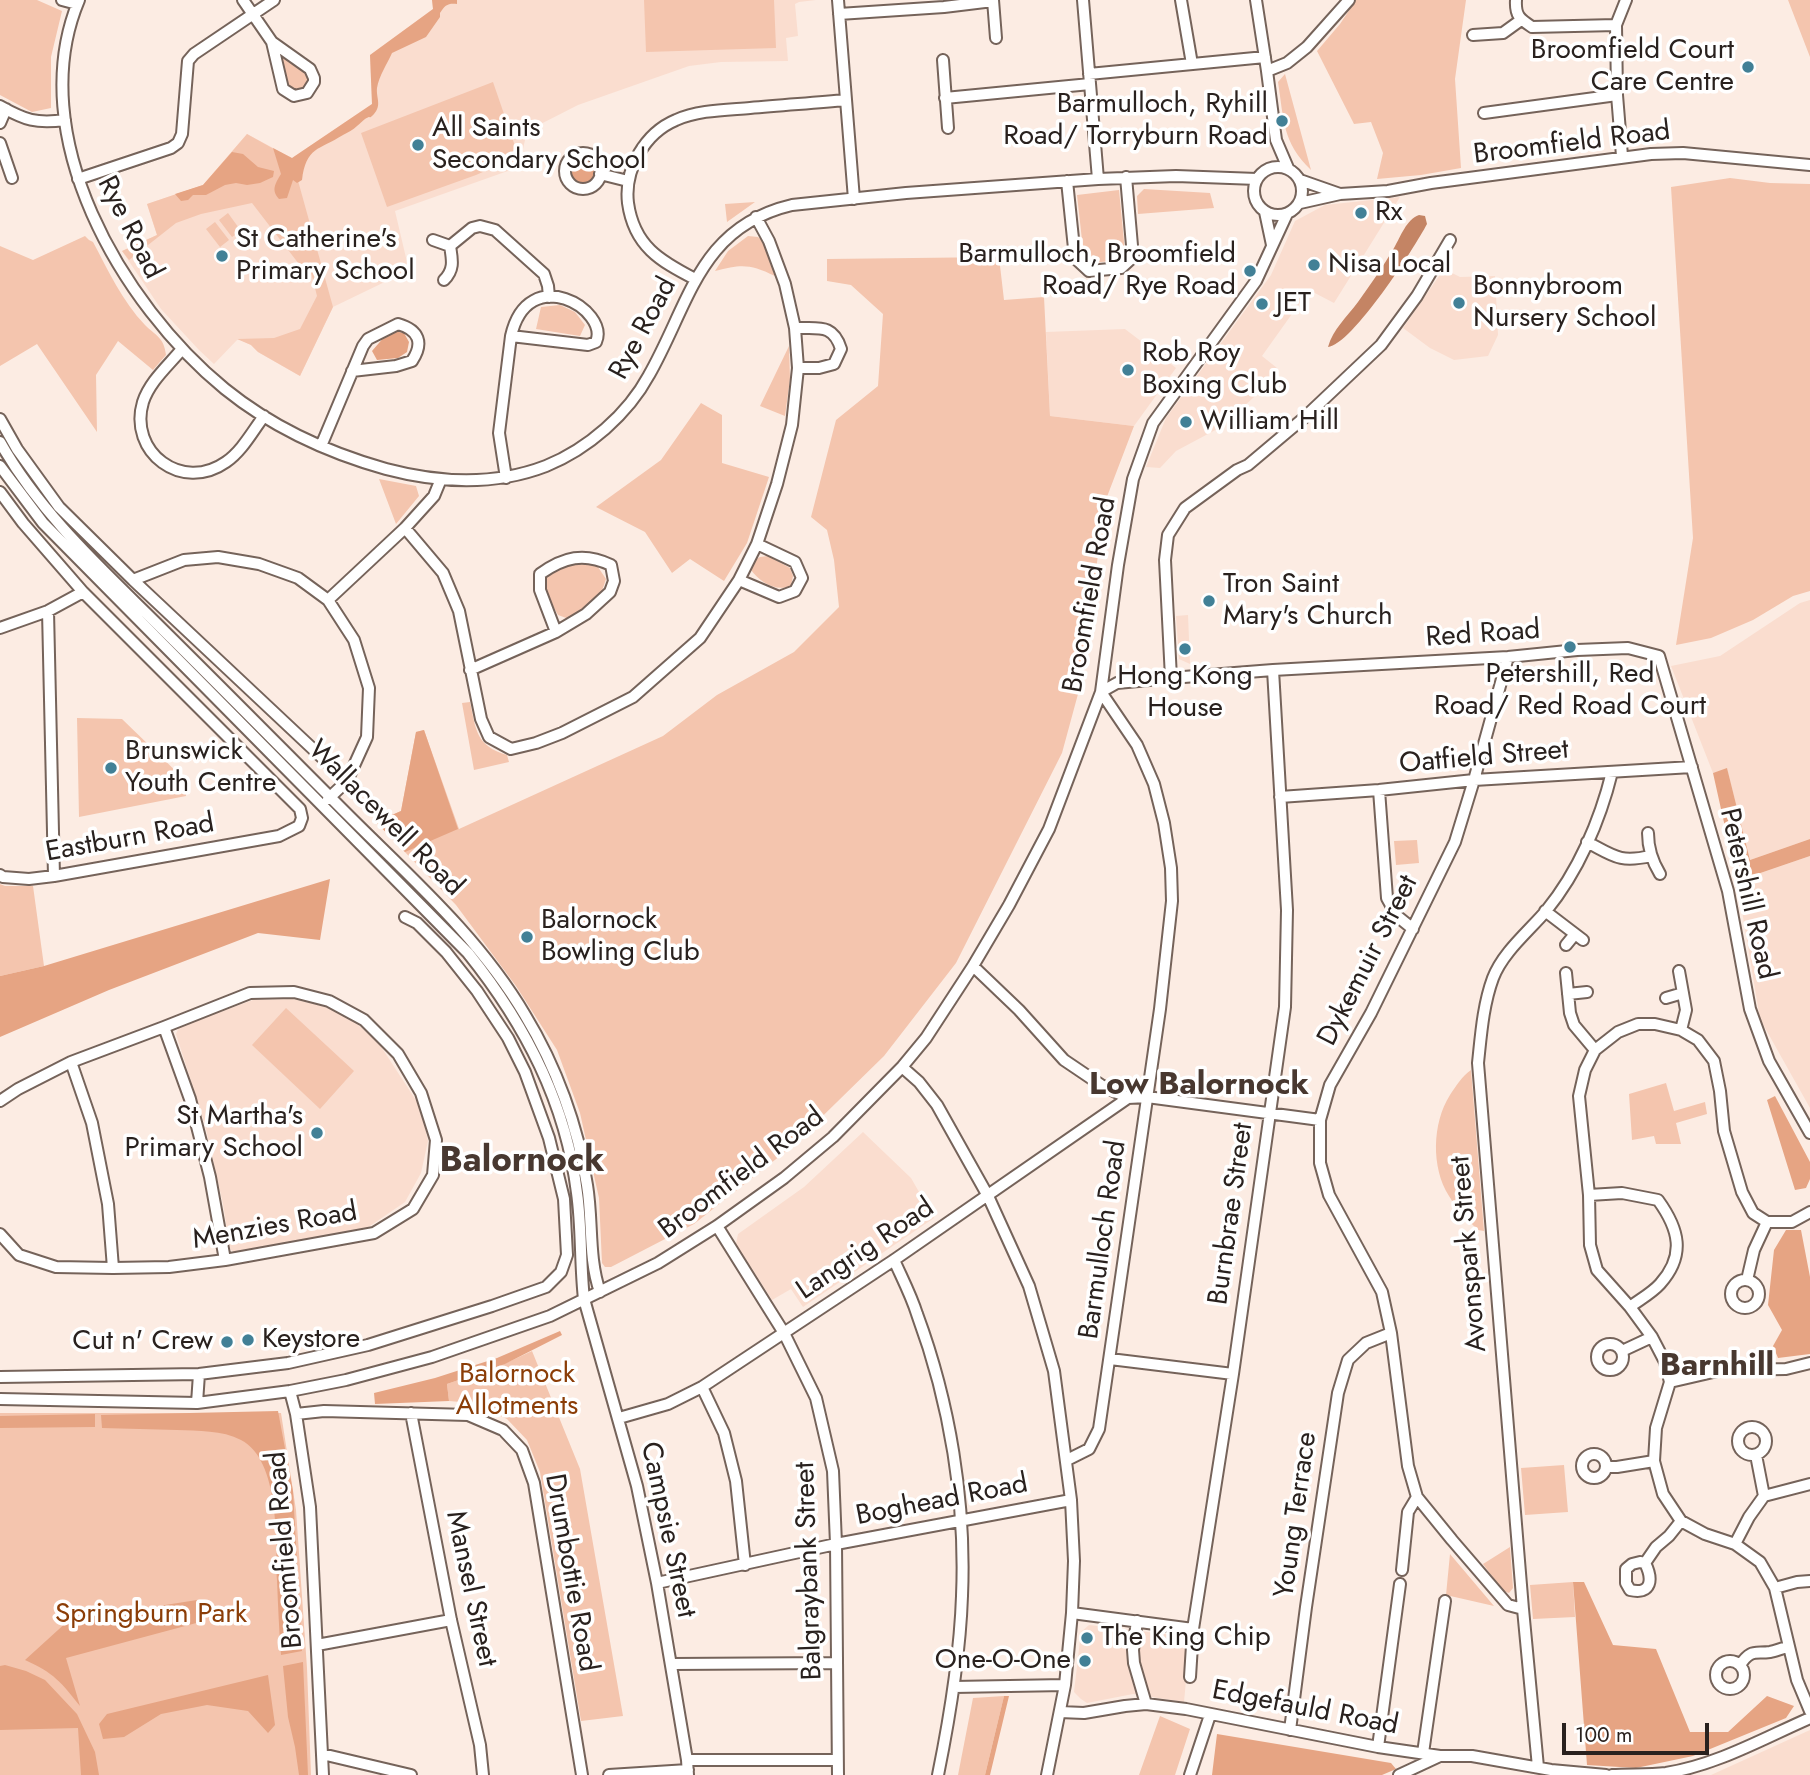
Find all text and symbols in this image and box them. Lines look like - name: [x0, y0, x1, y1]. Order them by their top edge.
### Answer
- place label: Broomfield Court Care Centre: [1531, 34, 1734, 100]
- marker: Broomfield Court Care Centre: [1740, 59, 1756, 75]
- place label: Barmulloch, Ryhill Road/ Torryburn Road: [1003, 88, 1268, 154]
- place label: All Saints Secondary School: [432, 112, 646, 178]
- marker: Barmulloch, Ryhill Road/ Torryburn Road: [1274, 113, 1290, 129]
- street label: Broomfield Road: [1472, 115, 1672, 173]
- marker: All Saints Secondary School: [410, 137, 426, 153]
- street label: Rye Road: [89, 171, 169, 285]
- place label: Rx: [1375, 196, 1402, 230]
- marker: Rx: [1353, 205, 1369, 221]
- place label: St Catherine's Primary School: [236, 223, 415, 289]
- place label: Barmulloch, Broomfield Road/ Rye Road: [958, 238, 1236, 304]
- marker: St Catherine's Primary School: [214, 248, 230, 264]
- place label: Nisa Local: [1328, 248, 1451, 282]
- marker: Nisa Local: [1306, 257, 1322, 273]
- marker: Barmulloch, Broomfield Road/ Rye Road: [1242, 263, 1258, 279]
- place label: Bonnybroom Nursery School: [1473, 270, 1656, 336]
- street label: Rye Road: [603, 272, 685, 386]
- place label: JET: [1276, 287, 1311, 321]
- marker: Bonnybroom Nursery School: [1451, 295, 1467, 311]
- marker: JET: [1254, 296, 1270, 312]
- place label: Rob Roy Boxing Club: [1142, 337, 1287, 403]
- marker: Rob Roy Boxing Club: [1120, 362, 1136, 378]
- place label: William Hill: [1200, 405, 1339, 439]
- marker: William Hill: [1178, 414, 1194, 430]
- street label: Broomfield Road: [1057, 495, 1125, 695]
- place label: Tron Saint Mary's Church: [1223, 568, 1393, 634]
- marker: Tron Saint Mary's Church: [1201, 593, 1217, 609]
- street label: Red Road: [1425, 614, 1541, 656]
- marker: Petershill, Red Road/ Red Road Court: [1562, 639, 1578, 655]
- marker: Hong Kong House: [1177, 641, 1193, 657]
- place label: Petershill, Red Road/ Red Road Court: [1434, 658, 1706, 724]
- place label: Hong Kong House: [1117, 660, 1253, 726]
- street label: Wallacewell Road: [300, 734, 470, 904]
- street label: Oatfield Street: [1398, 734, 1570, 782]
- place label: Brunswick Youth Centre: [125, 735, 276, 801]
- marker: Brunswick Youth Centre: [103, 760, 119, 776]
- street label: Petershill Road: [1711, 805, 1783, 983]
- street label: Eastburn Road: [43, 808, 217, 870]
- street label: Dykemuir Street: [1312, 870, 1426, 1052]
- place label: Balornock Bowling Club: [541, 904, 700, 970]
- marker: Balornock Bowling Club: [519, 929, 535, 945]
- district label: Low Balornock: [1089, 1067, 1309, 1105]
- place label: St Martha's Primary School: [124, 1100, 303, 1166]
- street label: Broomfield Road: [653, 1101, 831, 1247]
- street label: Burnbrae Street: [1203, 1121, 1261, 1307]
- marker: St Martha's Primary School: [309, 1125, 325, 1141]
- street label: Barmulloch Road: [1073, 1138, 1135, 1342]
- district label: Balornock: [440, 1142, 604, 1184]
- street label: Avonspark Street: [1445, 1155, 1495, 1353]
- street label: Langrig Road: [791, 1192, 941, 1308]
- street label: Menzies Road: [190, 1196, 360, 1258]
- place label: Keystore: [262, 1323, 360, 1357]
- place label: Cut n' Crew: [72, 1325, 213, 1359]
- marker: Keystore: [240, 1332, 256, 1348]
- marker: Cut n' Crew: [219, 1334, 235, 1350]
- district label: Barnhill: [1660, 1348, 1774, 1386]
- park label: Balornock Allotments: [456, 1358, 578, 1424]
- street label: Young Terrace: [1269, 1430, 1325, 1600]
- street label: Campsie Street: [632, 1439, 702, 1621]
- street label: Broomfield Road: [261, 1450, 311, 1650]
- street label: Balgraybank Street: [789, 1461, 831, 1681]
- street label: Boghead Road: [853, 1468, 1031, 1534]
- street label: Drumbottie Road: [536, 1471, 604, 1675]
- street label: Mansel Street: [437, 1508, 503, 1670]
- park label: Springburn Park: [55, 1598, 247, 1632]
- place label: The King Chip: [1101, 1621, 1271, 1655]
- marker: The King Chip: [1079, 1630, 1095, 1646]
- place label: One-O-One: [935, 1644, 1071, 1678]
- marker: One-O-One: [1077, 1653, 1093, 1669]
- street label: Edgefauld Road: [1209, 1674, 1401, 1744]
- scale bar: [1565, 1708, 1712, 1752]
- text: 100 m: [1575, 1720, 1632, 1750]

